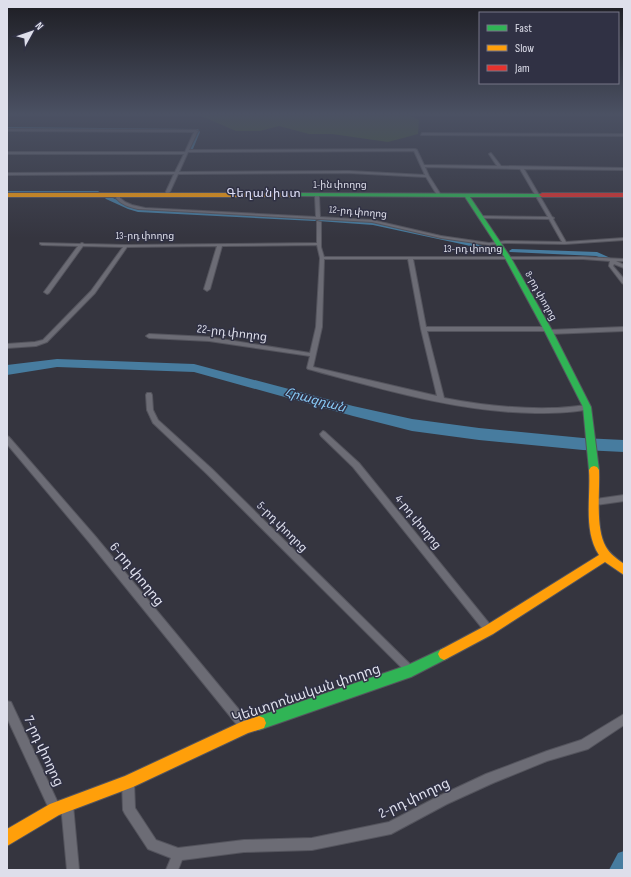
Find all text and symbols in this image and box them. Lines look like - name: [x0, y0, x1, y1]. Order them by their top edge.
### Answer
- north arrow: [12, 12, 52, 52]
- legend: [479, 12, 619, 84]
- text: N: [32, 19, 46, 32]
- text: Fast: [515, 21, 532, 36]
- text: Slow: [515, 41, 534, 56]
- text: Jam: [514, 61, 530, 76]
- street label: 1-ին փողոց: [313, 179, 367, 191]
- district label: Գեղանիստ: [226, 186, 302, 201]
- street label: 12-րդ փողոց: [328, 203, 388, 221]
- street label: 13-րդ փողոց: [116, 230, 174, 242]
- street label: 13-րդ փողոց: [444, 243, 502, 255]
- street label: 8-րդ փողոց: [522, 269, 560, 323]
- street label: 22-րդ փողոց: [196, 321, 268, 345]
- water label: Հրազդան: [283, 384, 348, 416]
- street label: 4-րդ փողոց: [391, 492, 445, 552]
- street label: 5-րդ փողոց: [254, 499, 310, 555]
- street label: 6-րդ փողոց: [106, 539, 168, 609]
- street label: Կենտրոնական փողոց: [230, 660, 382, 726]
- street label: 7-րդ փողոց: [20, 713, 68, 789]
- street label: 2-րդ փողոց: [376, 774, 452, 822]

